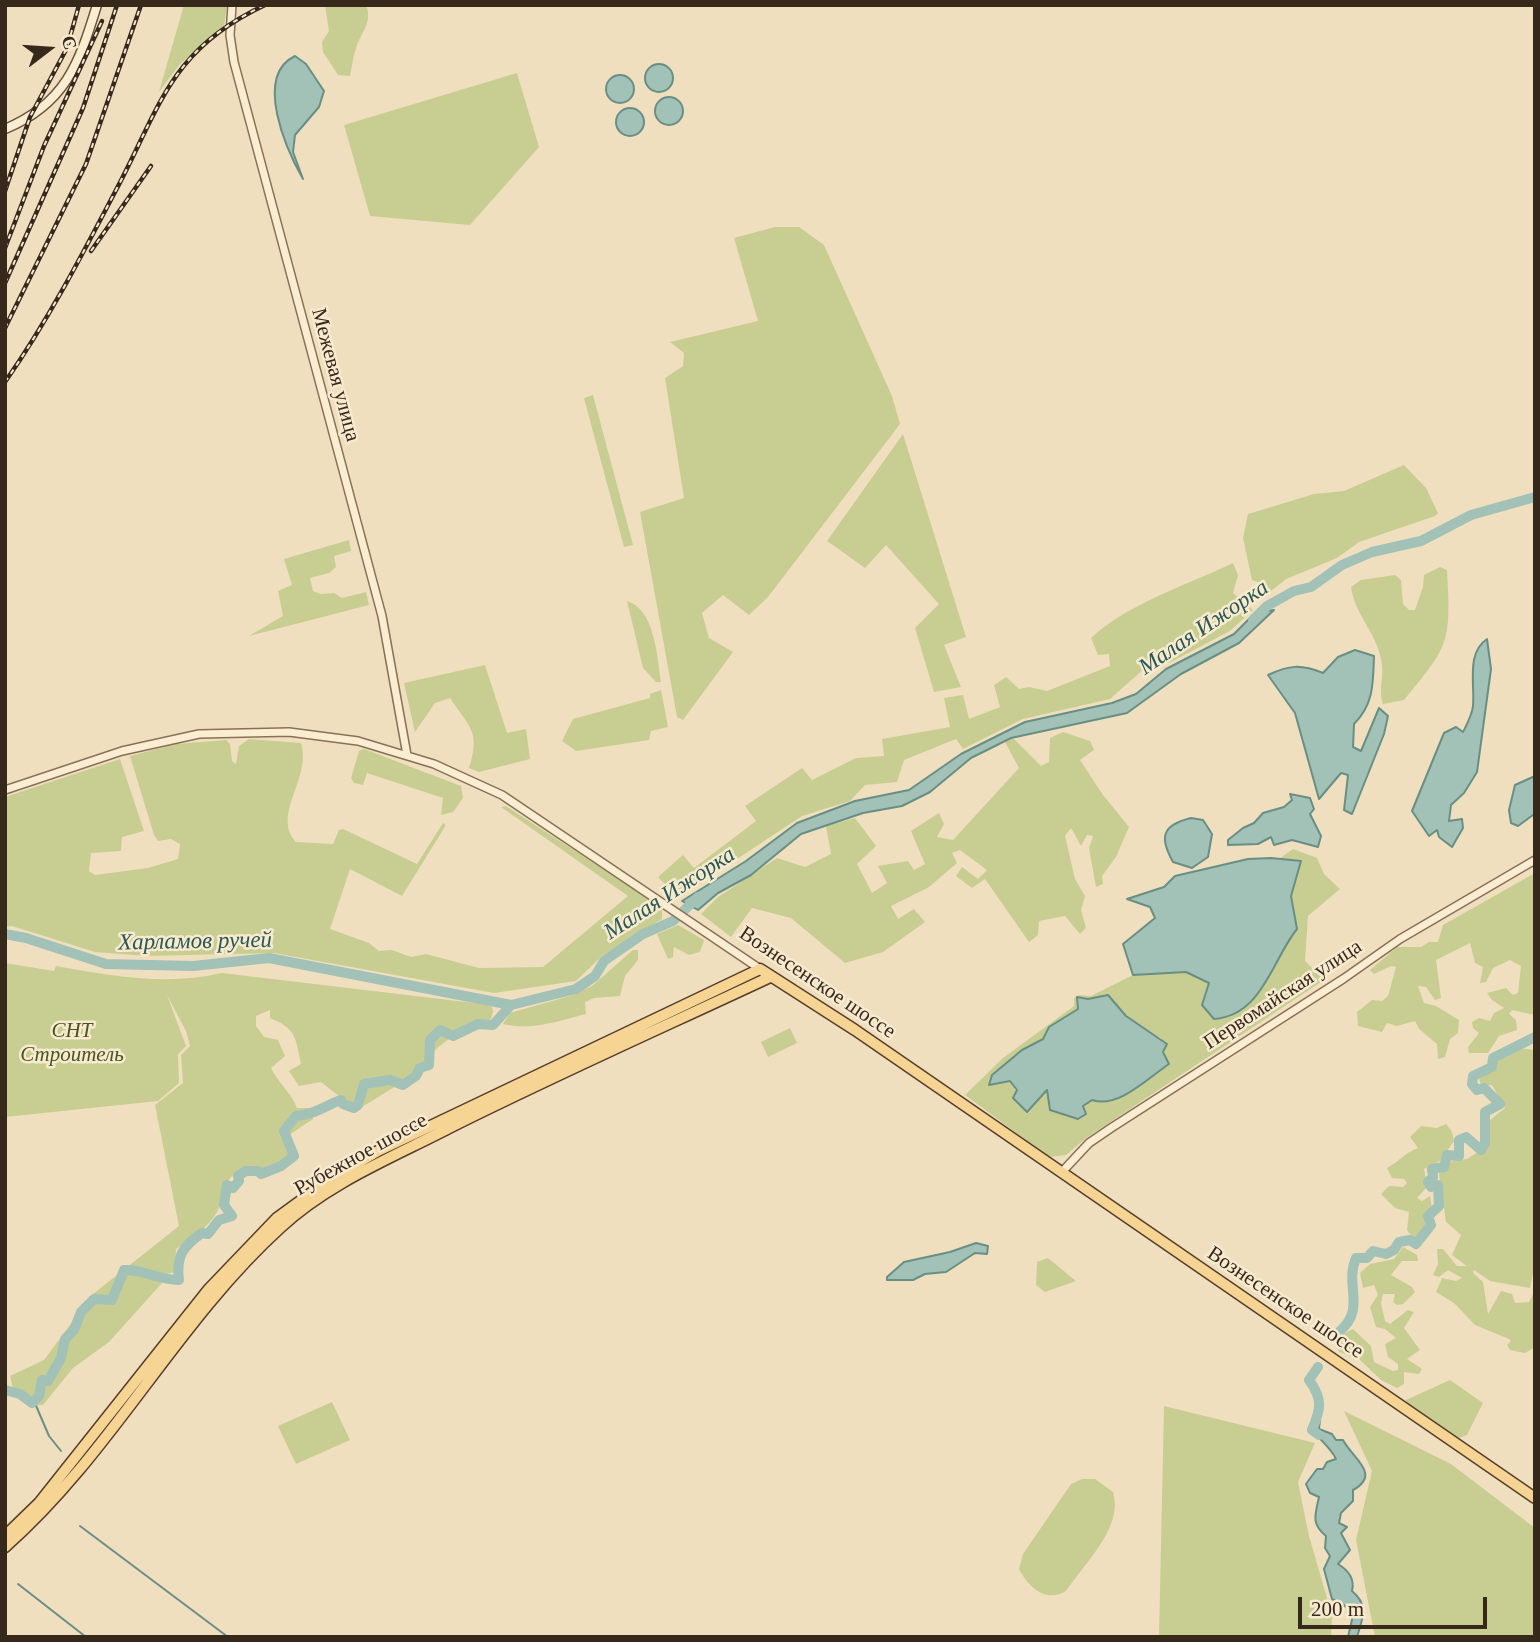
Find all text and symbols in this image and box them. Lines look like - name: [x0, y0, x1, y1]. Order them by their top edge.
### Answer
- north arrow: [14, 14, 84, 84]
- text: С: [58, 33, 82, 52]
- street label: Межевая улица: [305, 306, 365, 444]
- water label: Малая Ижорка: [1134, 574, 1274, 682]
- water label: Малая Ижорка: [599, 841, 741, 947]
- street label: Вознесенское шоссе: [734, 921, 900, 1045]
- water label: Харламов ручей: [118, 927, 272, 957]
- street label: Первомайская улица: [1199, 934, 1367, 1056]
- park label: СНТ Строитель: [20, 1018, 124, 1068]
- street label: Рубежное шоссе: [290, 1108, 432, 1202]
- street label: Вознесенское шоссе: [1202, 1241, 1368, 1365]
- scale bar: [1302, 1582, 1491, 1626]
- text: 200 m: [1311, 1597, 1364, 1621]

